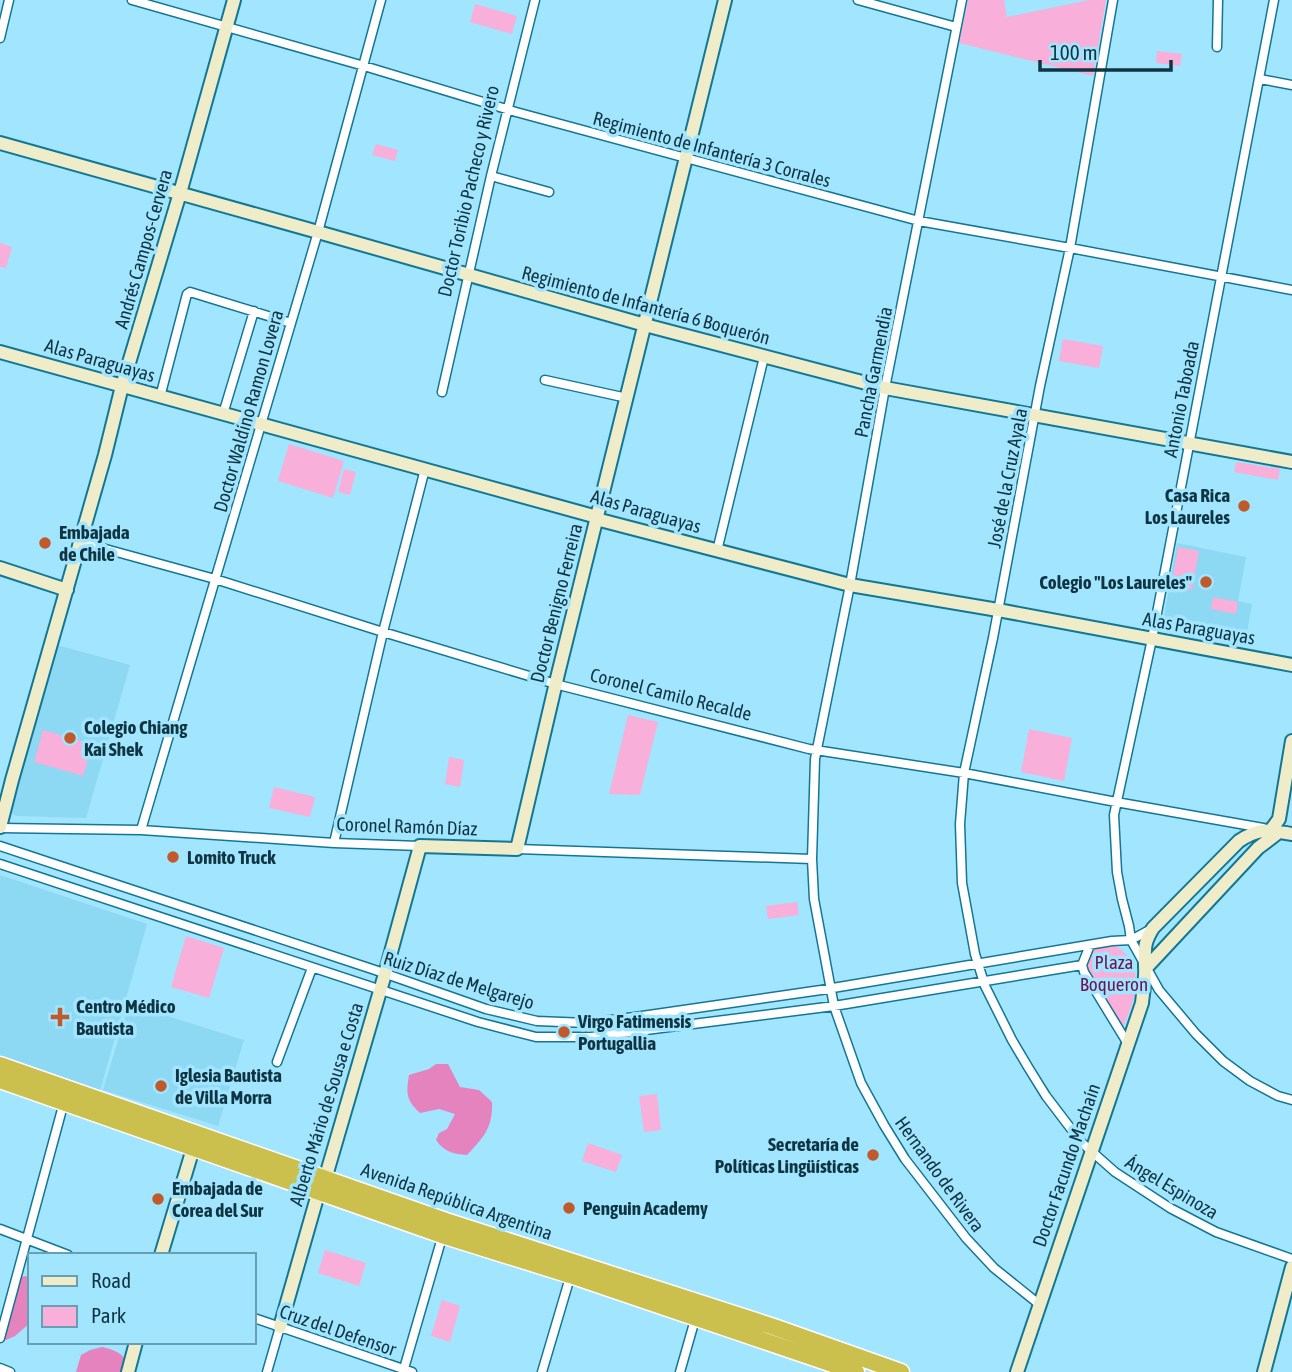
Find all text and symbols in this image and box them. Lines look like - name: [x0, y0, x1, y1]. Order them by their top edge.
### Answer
- scale bar: [1040, 28, 1171, 72]
- text: 100 m: [1050, 40, 1098, 64]
- street label: Doctor Toribio Pacheco y Rivero: [433, 83, 503, 299]
- street label: Regimiento de Infantería 3 Corrales: [591, 107, 834, 191]
- street label: Andrés Campos-Cervera: [110, 167, 176, 331]
- street label: Regimiento de Infantería 6 Boquerón: [519, 261, 773, 349]
- street label: Pancha Garmendia: [850, 305, 896, 439]
- street label: Doctor Waldino Ramon Lovera: [209, 307, 287, 515]
- street label: Alas Paraguayas: [42, 334, 158, 386]
- street label: Antonio Taboada: [1159, 339, 1203, 459]
- street label: José de la Cruz Ayala: [983, 406, 1031, 550]
- place label: Casa Rica Los Laureles: [1145, 484, 1230, 528]
- street label: Alas Paraguayas: [588, 485, 704, 537]
- marker: Casa Rica Los Laureles: [1236, 498, 1252, 514]
- place label: Embajada de Chile: [59, 521, 130, 565]
- street label: Doctor Benigno Ferreira: [526, 521, 586, 685]
- marker: Embajada de Chile: [37, 535, 53, 551]
- place label: Colegio "Los Laureles": [1039, 571, 1192, 593]
- marker: Colegio "Los Laureles": [1198, 574, 1214, 590]
- street label: Alas Paraguayas: [1141, 607, 1257, 649]
- street label: Coronel Camilo Recalde: [588, 663, 754, 725]
- place label: Colegio Chiang Kai Shek: [84, 716, 188, 760]
- marker: Colegio Chiang Kai Shek: [62, 730, 78, 746]
- street label: Coronel Ramón Díaz: [336, 813, 478, 839]
- place label: Lomito Truck: [187, 846, 276, 868]
- marker: Lomito Truck: [165, 849, 181, 865]
- street label: Ruiz Díaz de Melgarejo: [381, 947, 537, 1013]
- park label: Plaza Boqueron: [1080, 951, 1148, 995]
- place label: Centro Médico Bautista: [76, 995, 176, 1039]
- street label: Alberto Mário de Sousa e Costa: [285, 1000, 367, 1208]
- marker: Centro Médico Bautista: [50, 1007, 70, 1027]
- place label: Virgo Fatimensis Portugallia: [577, 1010, 692, 1054]
- marker: Virgo Fatimensis Portugallia: [556, 1024, 572, 1040]
- place label: Iglesia Bautista de Villa Morra: [175, 1064, 282, 1108]
- marker: Iglesia Bautista de Villa Morra: [153, 1078, 169, 1094]
- street label: Doctor Facundo Machaín: [1028, 1080, 1104, 1250]
- street label: Hernando de Rivera: [891, 1112, 989, 1236]
- place label: Secretaría de Políticas Lingüísticas: [715, 1133, 859, 1177]
- marker: Secretaría de Políticas Lingüísticas: [865, 1147, 881, 1163]
- street label: Ángel Espinoza: [1122, 1151, 1222, 1223]
- street label: Avenida República Argentina: [359, 1158, 555, 1244]
- place label: Embajada de Corea del Sur: [172, 1177, 264, 1221]
- marker: Embajada de Corea del Sur: [150, 1191, 166, 1207]
- place label: Penguin Academy: [583, 1197, 708, 1219]
- marker: Penguin Academy: [561, 1200, 577, 1216]
- legend: [28, 1253, 256, 1344]
- text: Road: [91, 1268, 131, 1292]
- street label: Cruz del Defensor: [277, 1300, 399, 1360]
- text: Park: [91, 1303, 126, 1327]

